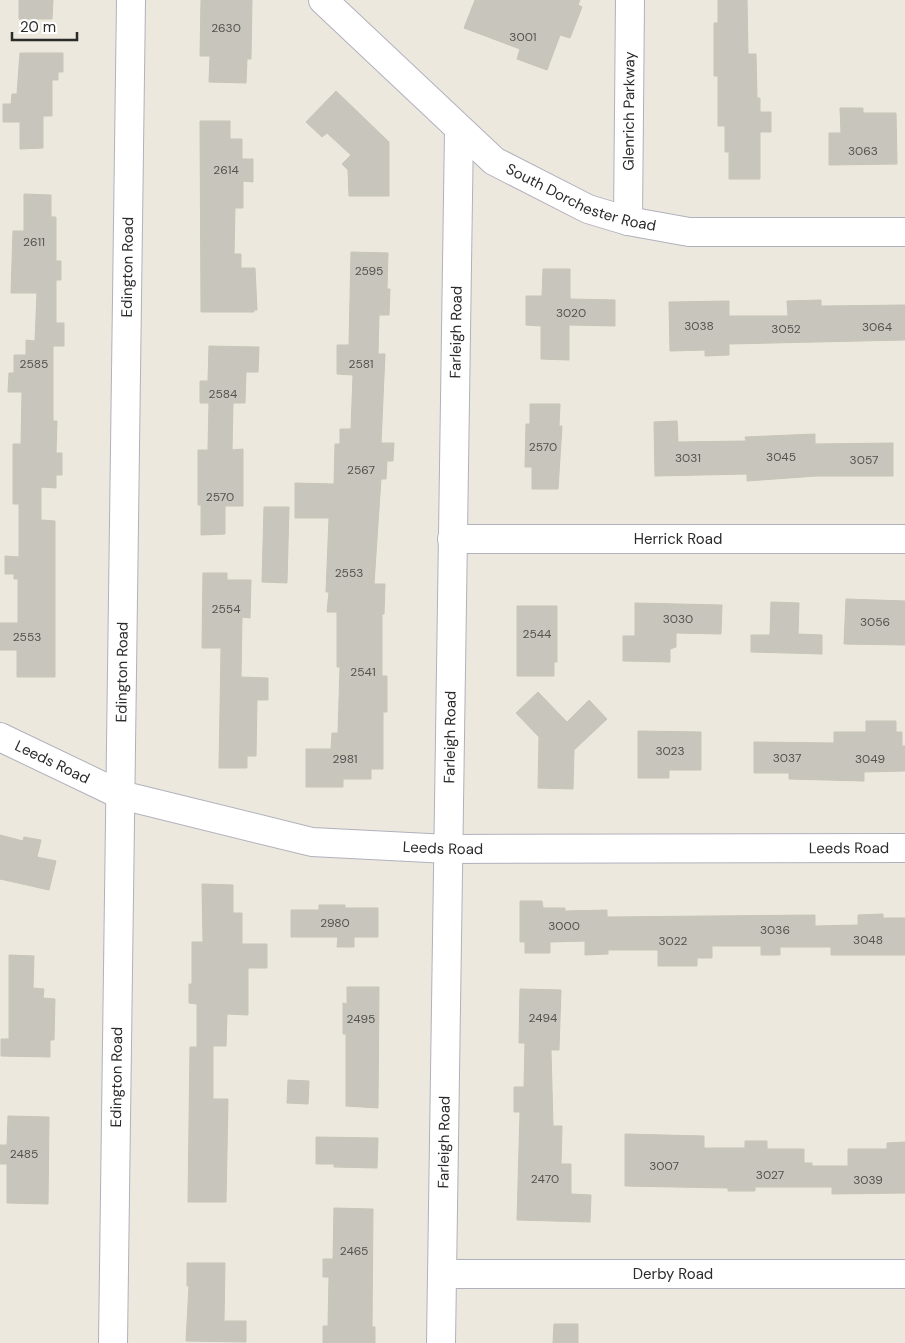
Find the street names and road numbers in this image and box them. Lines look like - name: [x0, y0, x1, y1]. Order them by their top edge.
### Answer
- street label: Glenrich Parkway: [618, 51, 640, 171]
- street label: South Dorchester Road: [503, 159, 658, 236]
- street label: Edington Road: [117, 217, 138, 318]
- street label: Farleigh Road: [445, 286, 467, 379]
- street label: Herrick Road: [634, 529, 722, 549]
- street label: Edington Road: [111, 622, 133, 723]
- street label: Farleigh Road: [439, 691, 461, 784]
- street label: Leeds Road: [12, 736, 93, 788]
- street label: Leeds Road: [402, 837, 483, 859]
- street label: Leeds Road: [809, 838, 889, 858]
- street label: Edington Road: [106, 1027, 127, 1127]
- street label: Farleigh Road: [433, 1096, 455, 1189]
- street label: Derby Road: [633, 1264, 713, 1284]

